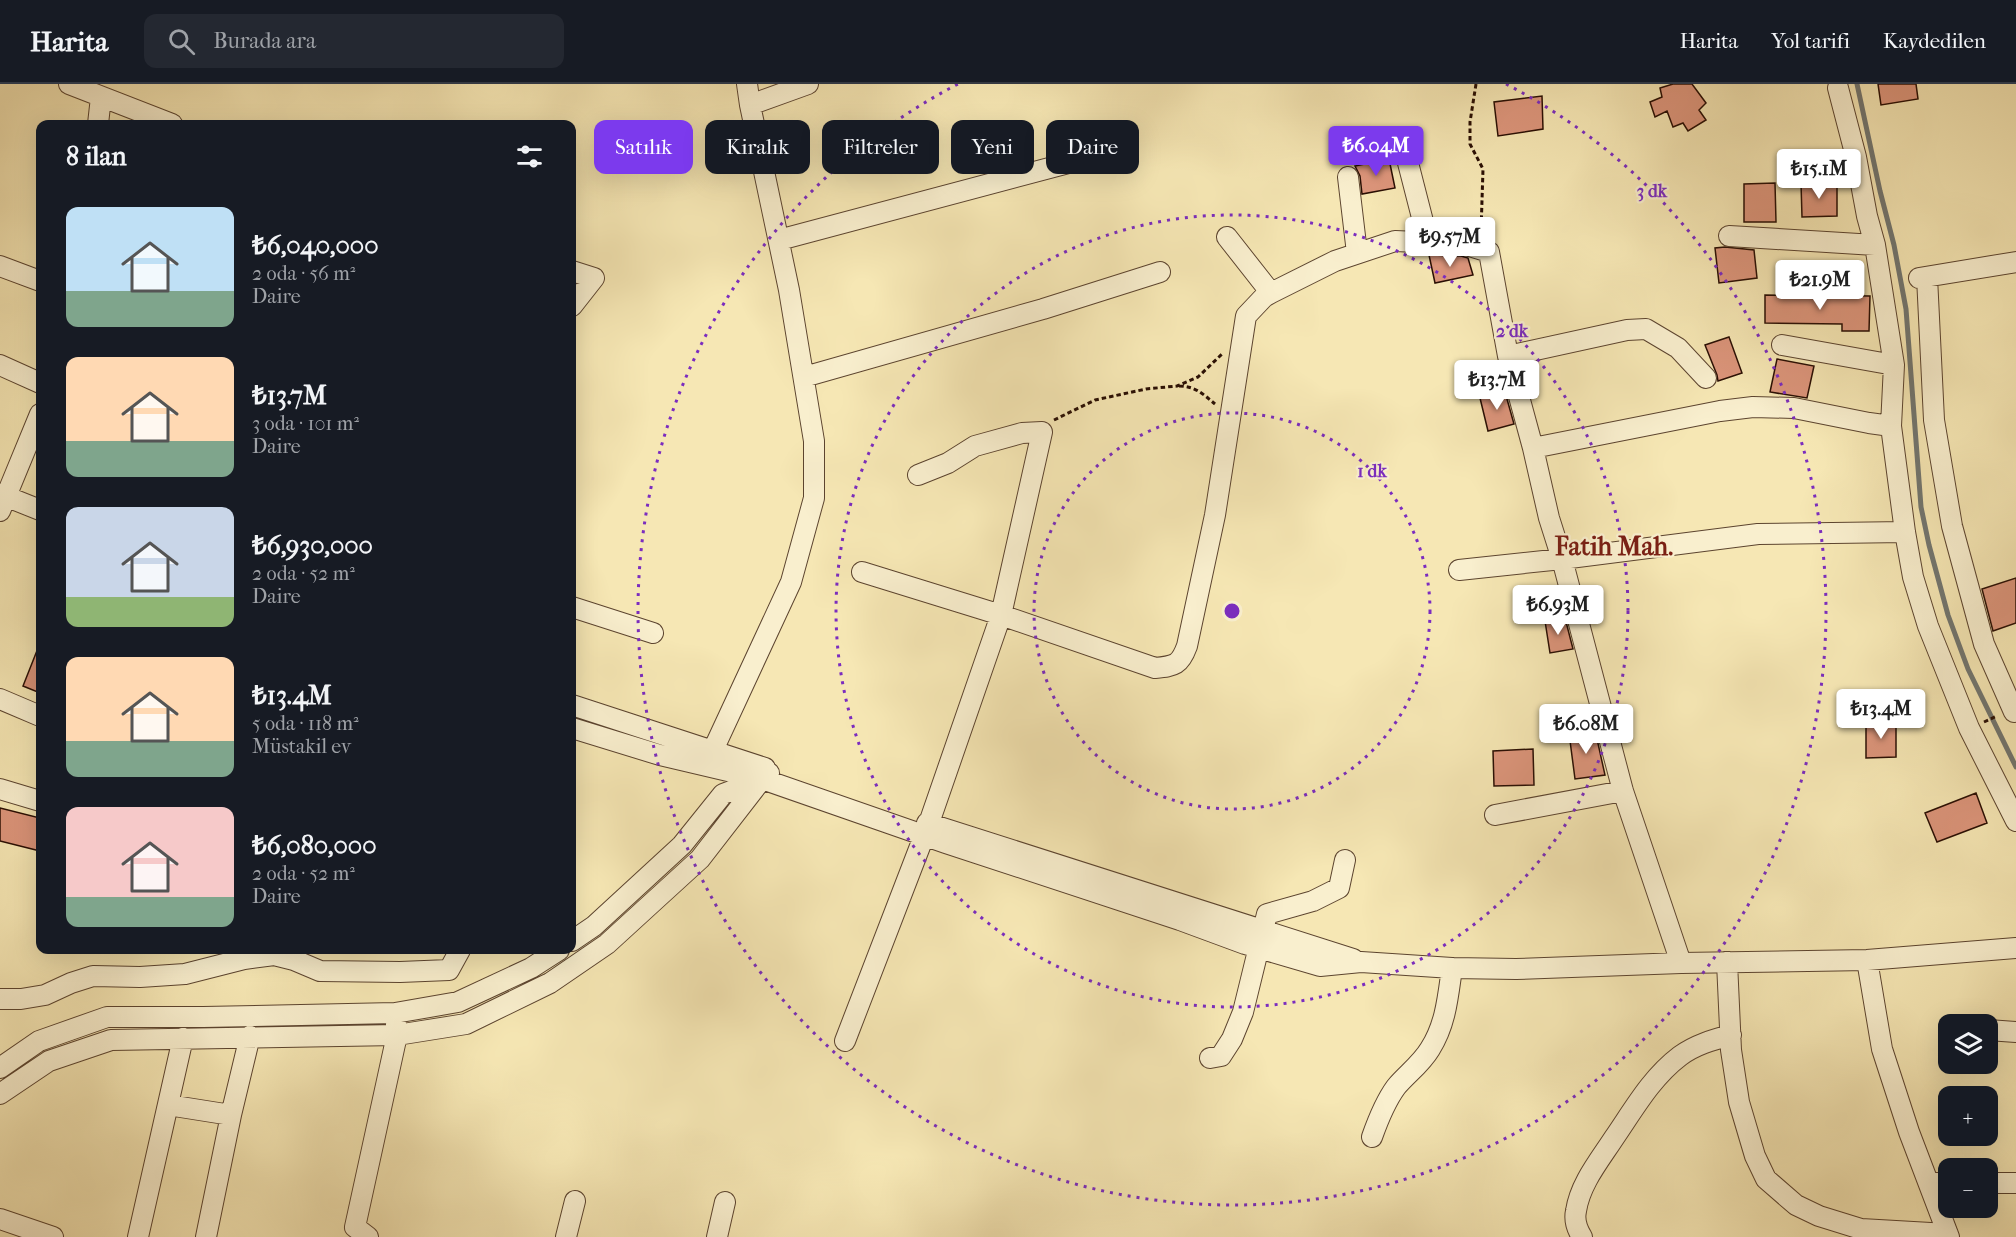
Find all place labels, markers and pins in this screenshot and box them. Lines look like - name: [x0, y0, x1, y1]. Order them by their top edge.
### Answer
- pin: ₺6.04M: [1327, 126, 1425, 177]
- pin: ₺15.1M: [1770, 149, 1868, 200]
- pin: ₺9.57M: [1401, 217, 1499, 268]
- pin: ₺21.9M: [1771, 260, 1869, 311]
- pin: ₺13.7M: [1448, 360, 1546, 411]
- pin: ₺6.93M: [1509, 585, 1607, 636]
- centre of rings: [1222, 601, 1242, 621]
- pin: ₺13.4M: [1832, 689, 1930, 740]
- pin: ₺6.08M: [1537, 704, 1635, 755]

